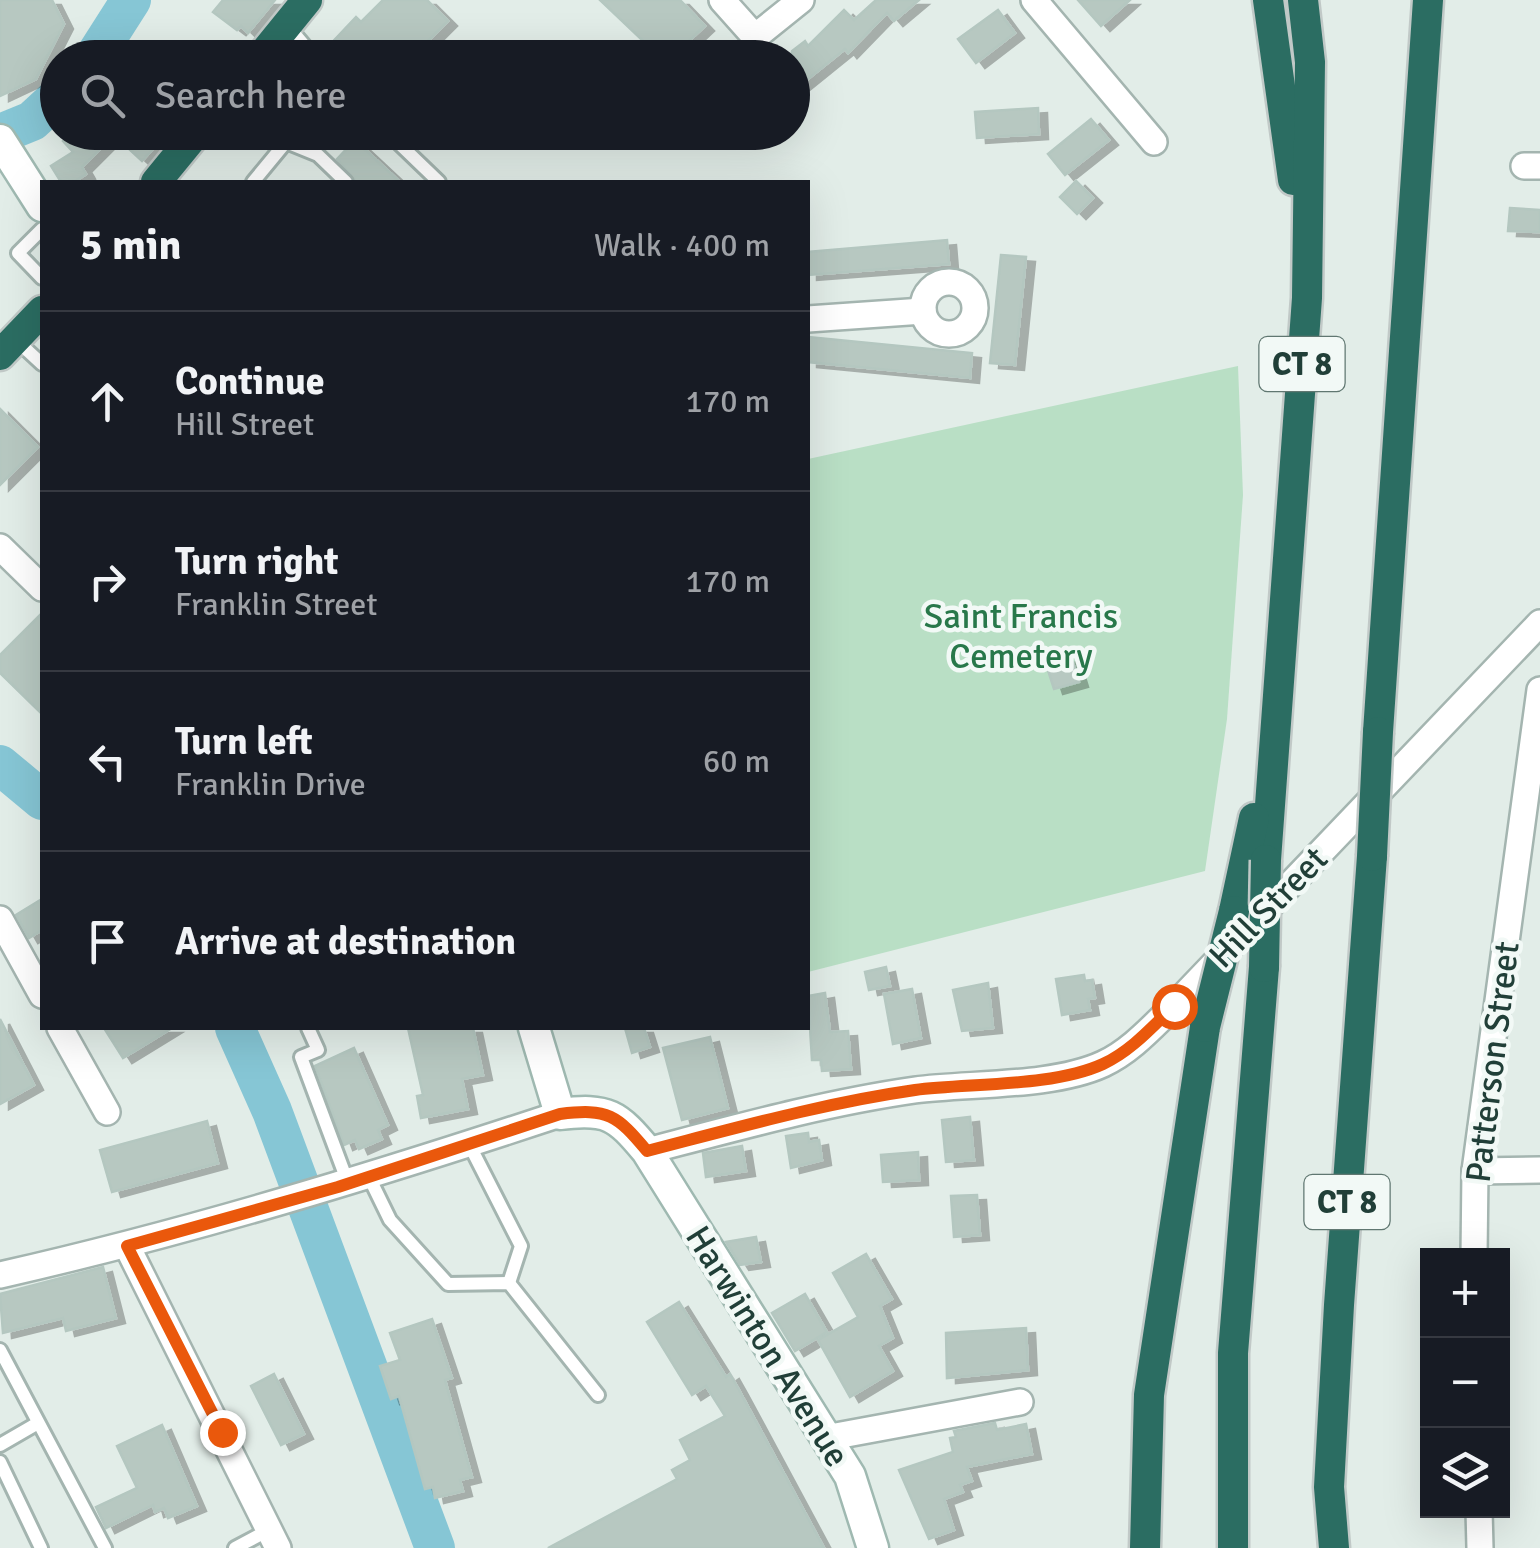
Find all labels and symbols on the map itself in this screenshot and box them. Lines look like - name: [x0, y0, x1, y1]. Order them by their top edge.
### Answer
- road number: CT 8: [1260, 337, 1344, 391]
- park label: Saint Francis Cemetery: [924, 595, 1118, 678]
- street label: Hill Street: [1200, 838, 1337, 977]
- street label: Patterson Street: [1456, 939, 1529, 1185]
- route start: [1152, 984, 1198, 1030]
- road number: CT 8: [1304, 1175, 1390, 1229]
- street label: Harwinton Avenue: [676, 1218, 859, 1475]
- route end: [200, 1410, 246, 1456]

